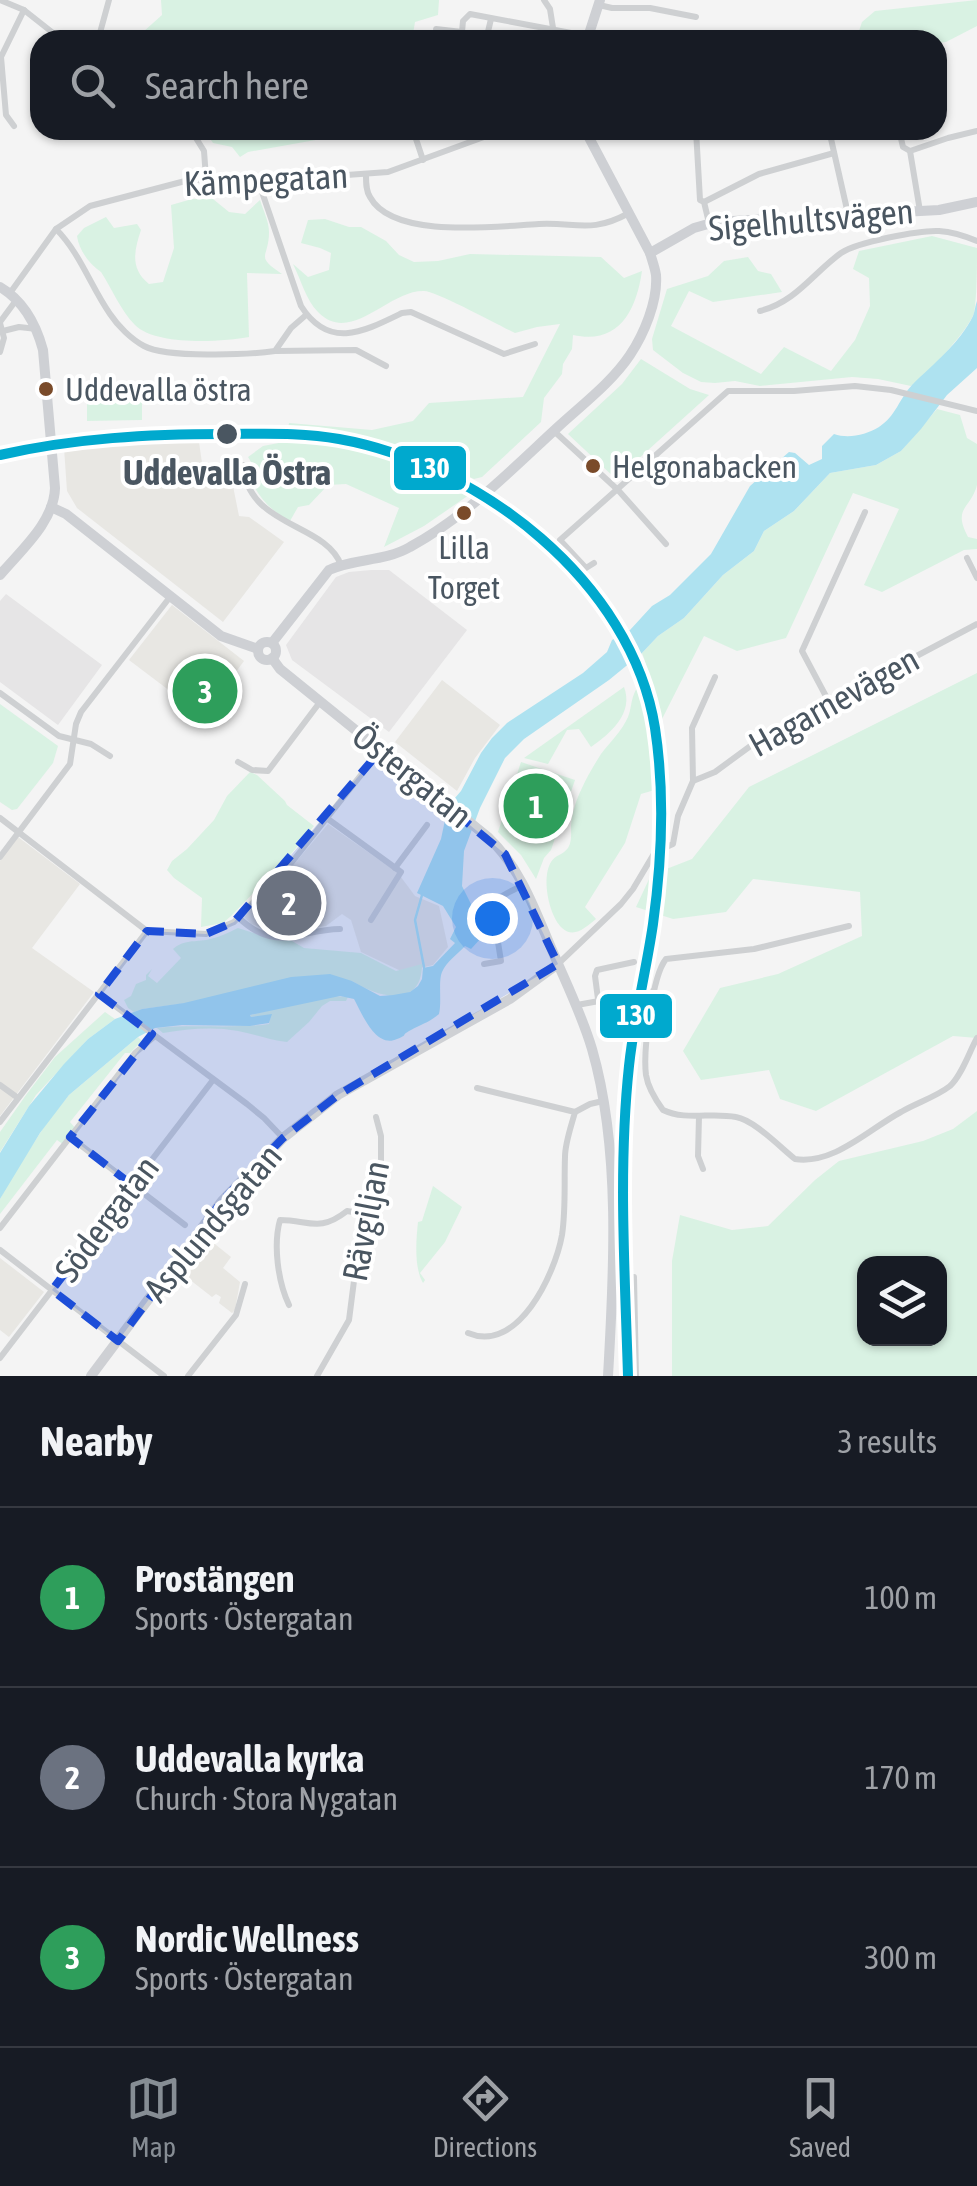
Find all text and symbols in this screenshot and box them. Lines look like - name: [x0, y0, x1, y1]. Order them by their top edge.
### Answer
- search box: [30, 30, 947, 140]
- icon: search: [65, 58, 120, 113]
- text: Search here: [145, 64, 309, 107]
- street label: Kämpegatan: [183, 155, 349, 203]
- street label: Sigelhultsvägen: [707, 190, 915, 248]
- place label: Uddevalla östra: [65, 371, 252, 408]
- marker: Uddevalla östra: [36, 379, 56, 399]
- marker: Uddevalla Östra: [214, 421, 240, 447]
- line badge: 130: [392, 444, 468, 492]
- place label: Helgonabacken: [612, 448, 797, 485]
- place label: Uddevalla Östra: [123, 452, 331, 492]
- text: 130: [410, 452, 450, 484]
- marker: Helgonabacken: [583, 456, 603, 476]
- marker: Lilla Torget: [454, 503, 474, 523]
- place label: Lilla Torget: [428, 529, 500, 606]
- street label: Hagarnevägen: [742, 638, 925, 764]
- pin: 3: [172, 654, 238, 728]
- street label: Östergatan: [345, 715, 480, 835]
- pin: 1: [504, 768, 568, 844]
- pin: 2: [256, 866, 322, 940]
- your location: [467, 893, 518, 944]
- line badge: 130: [598, 992, 674, 1040]
- text: 130: [616, 999, 656, 1031]
- street label: Asplundsgatan: [135, 1136, 289, 1309]
- street label: Södergatan: [46, 1148, 166, 1289]
- street label: Rävgiljan: [334, 1157, 396, 1284]
- map controls: [857, 1256, 947, 1346]
- button: layers: [857, 1256, 947, 1346]
- text: Nearby: [40, 1417, 153, 1465]
- text: 3 results: [838, 1423, 937, 1460]
- text: Prostängen: [135, 1557, 294, 1600]
- text: 1: [65, 1579, 80, 1616]
- text: 100 m: [864, 1579, 937, 1616]
- text: Sports · Östergatan: [135, 1600, 353, 1637]
- text: Uddevalla kyrka: [135, 1737, 364, 1780]
- text: 2: [65, 1759, 80, 1796]
- text: 170 m: [864, 1759, 937, 1796]
- text: Church · Stora Nygatan: [135, 1780, 398, 1817]
- text: Nordic Wellness: [135, 1917, 359, 1960]
- text: 3: [65, 1939, 80, 1976]
- text: 300 m: [864, 1939, 937, 1976]
- text: Sports · Östergatan: [135, 1960, 353, 1997]
- tab: Map: [126, 2071, 181, 2163]
- tab: Directions: [433, 2071, 537, 2163]
- tab: Saved: [789, 2071, 851, 2163]

